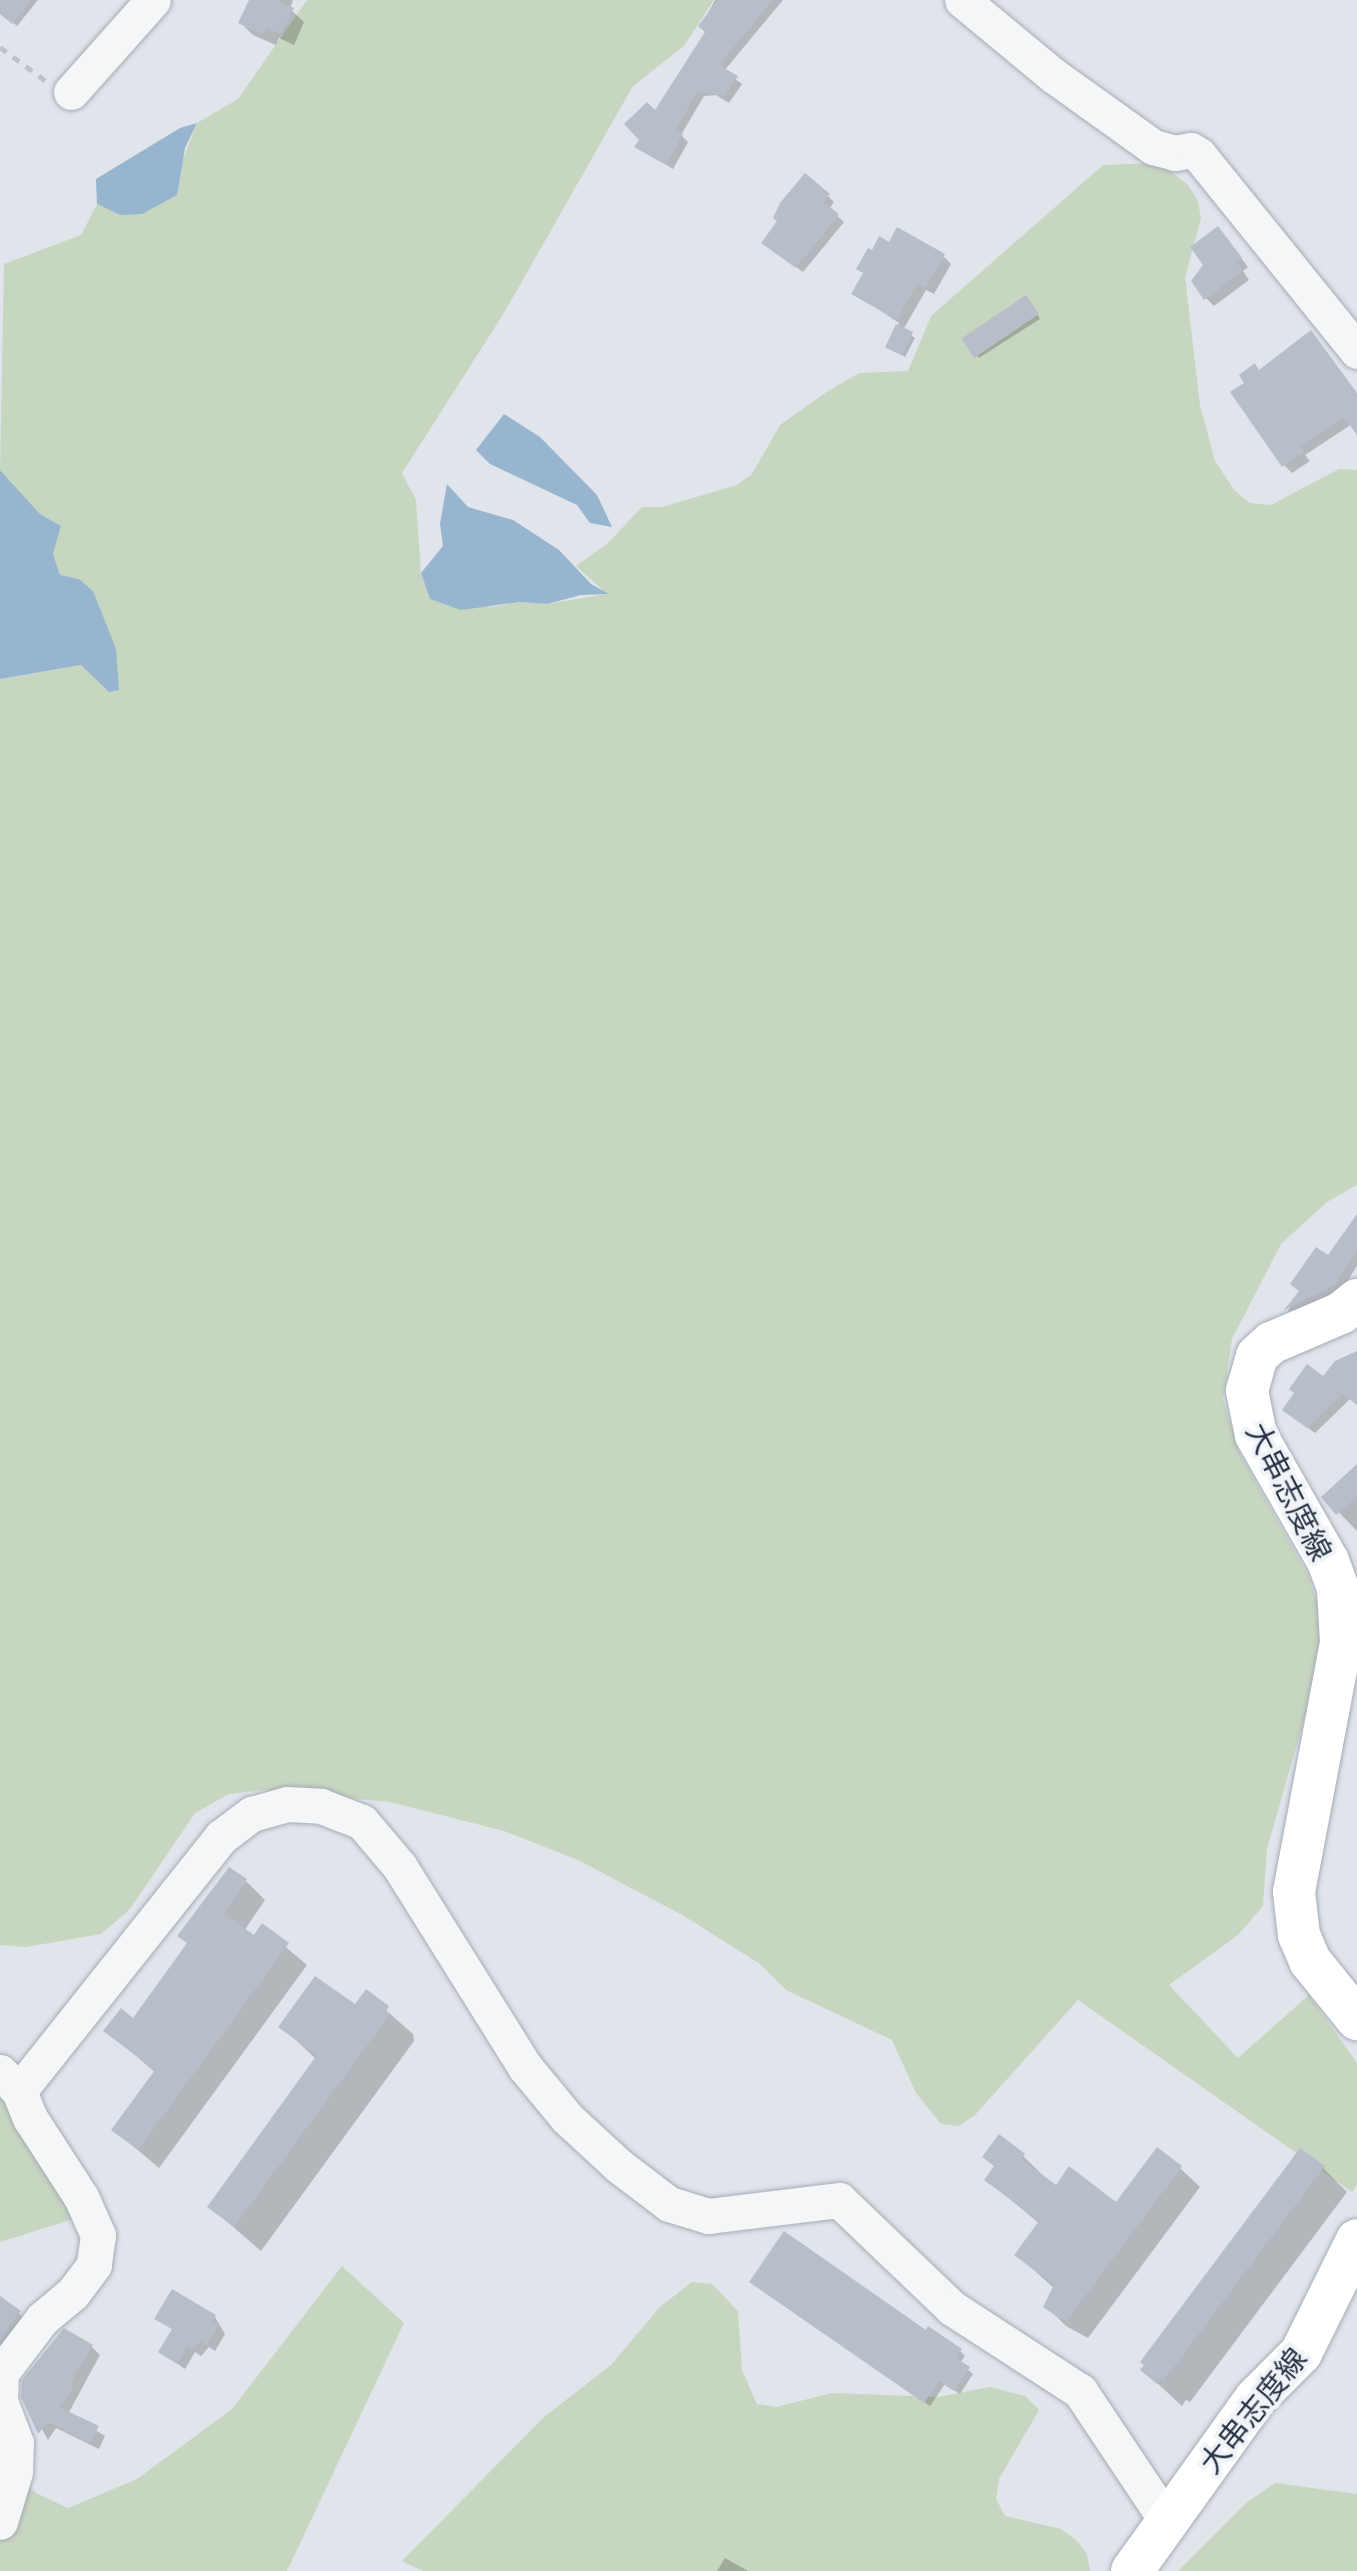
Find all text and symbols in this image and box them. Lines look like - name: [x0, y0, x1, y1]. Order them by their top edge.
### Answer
- street label: 大串志度線: [1240, 1416, 1340, 1566]
- street label: 大串志度線: [1191, 2340, 1313, 2480]

